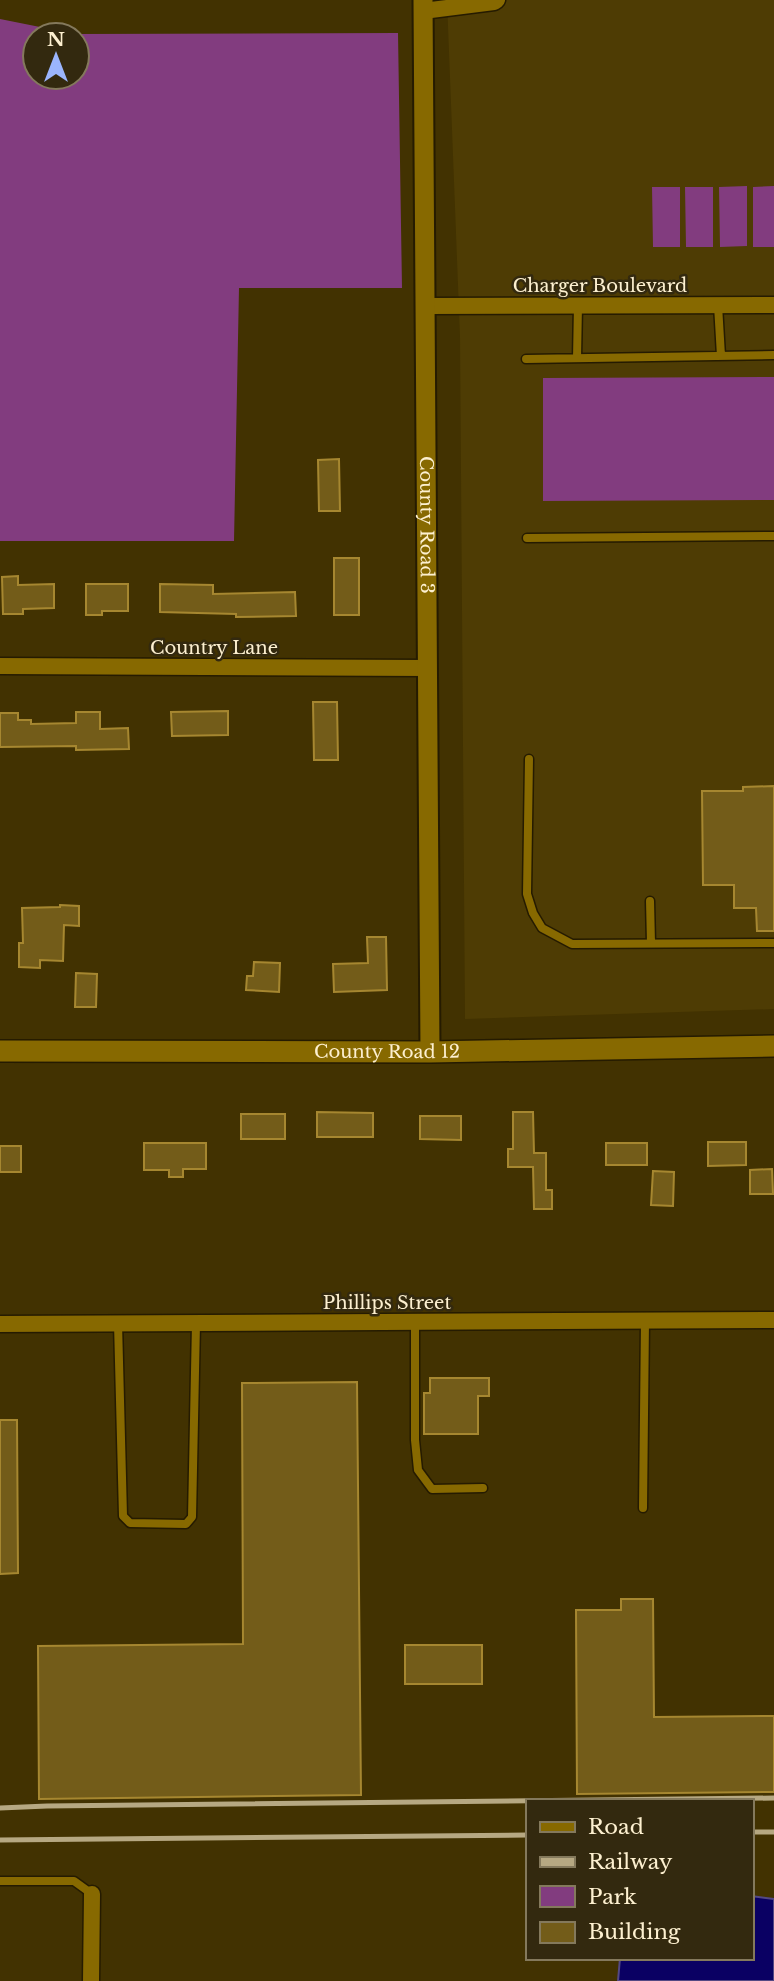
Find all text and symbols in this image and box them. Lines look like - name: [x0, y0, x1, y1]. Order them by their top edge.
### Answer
- north arrow: [21, 21, 91, 91]
- text: N: [47, 28, 65, 51]
- street label: Charger Boulevard: [513, 275, 687, 297]
- street label: County Road 3: [415, 456, 438, 594]
- street label: Country Lane: [150, 637, 278, 659]
- street label: County Road 12: [314, 1040, 460, 1063]
- street label: Phillips Street: [323, 1292, 451, 1314]
- legend: [526, 1799, 753, 1960]
- text: Road: [588, 1814, 644, 1840]
- text: Railway: [588, 1849, 673, 1875]
- text: Park: [588, 1884, 637, 1910]
- text: Building: [588, 1919, 681, 1945]

